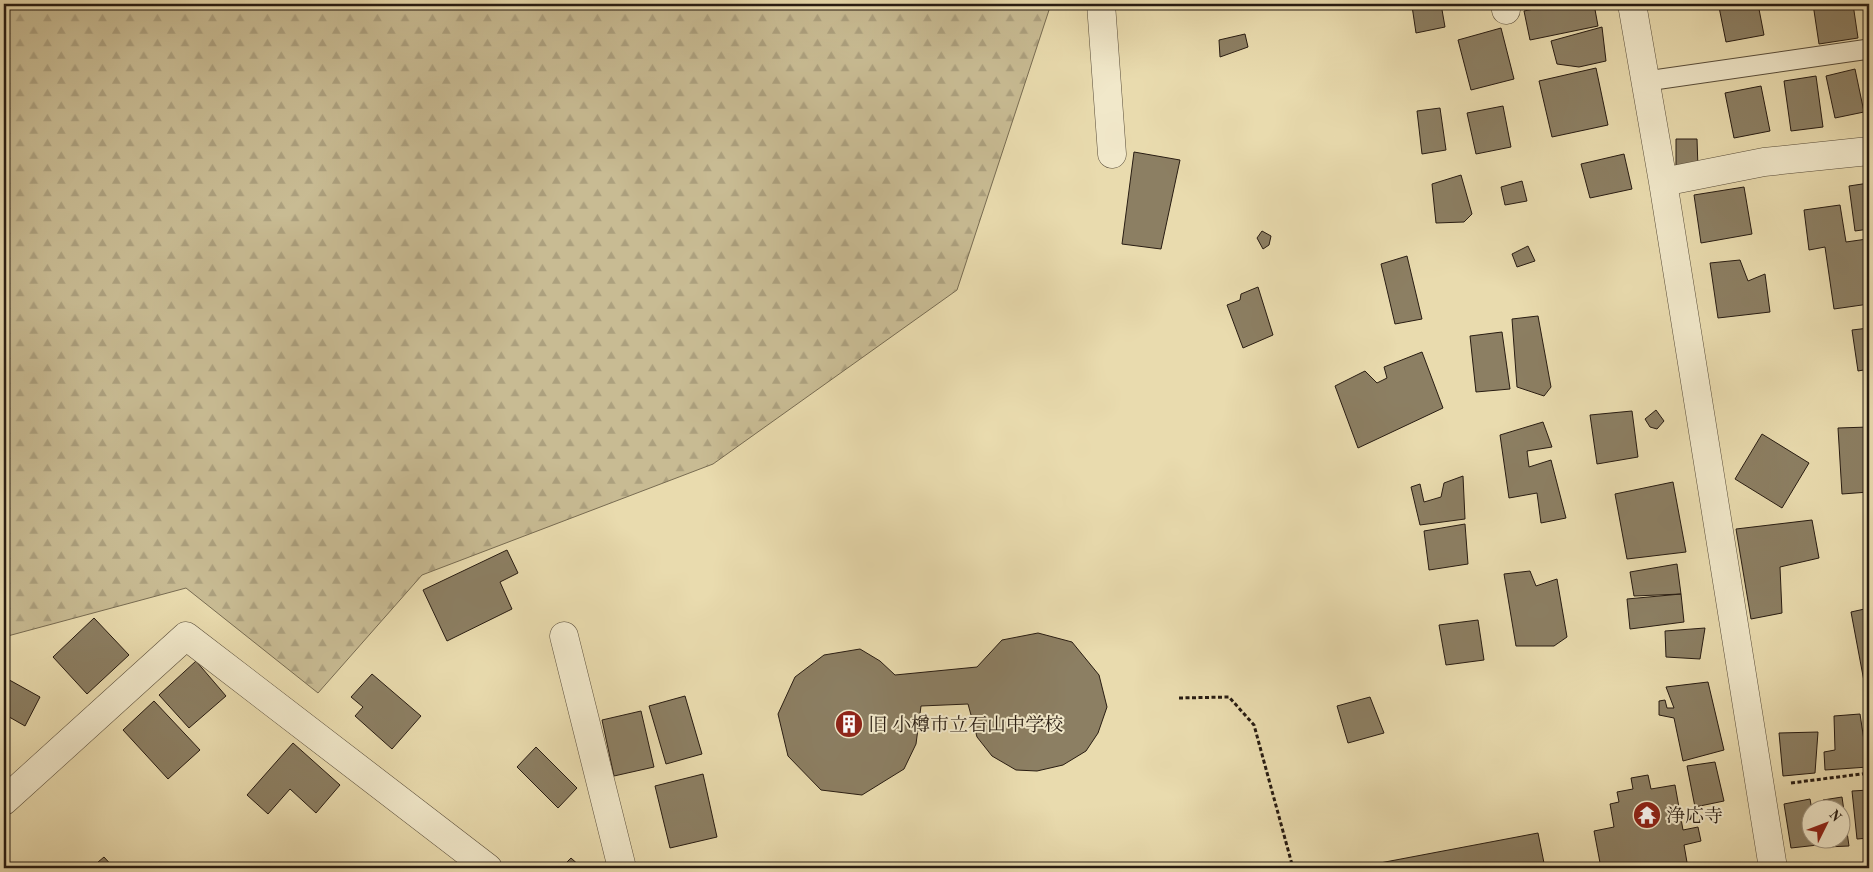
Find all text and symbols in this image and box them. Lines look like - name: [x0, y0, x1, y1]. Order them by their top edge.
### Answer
- building icon: 旧 小樽市立石山中学校: [834, 709, 864, 739]
- place label: 旧 小樽市立石山中学校: [868, 714, 1063, 736]
- temple icon: 浄応寺: [1632, 800, 1662, 830]
- north arrow: [1800, 800, 1850, 850]
- place label: 浄応寺: [1666, 806, 1723, 827]
- text: N: [1826, 807, 1844, 825]

